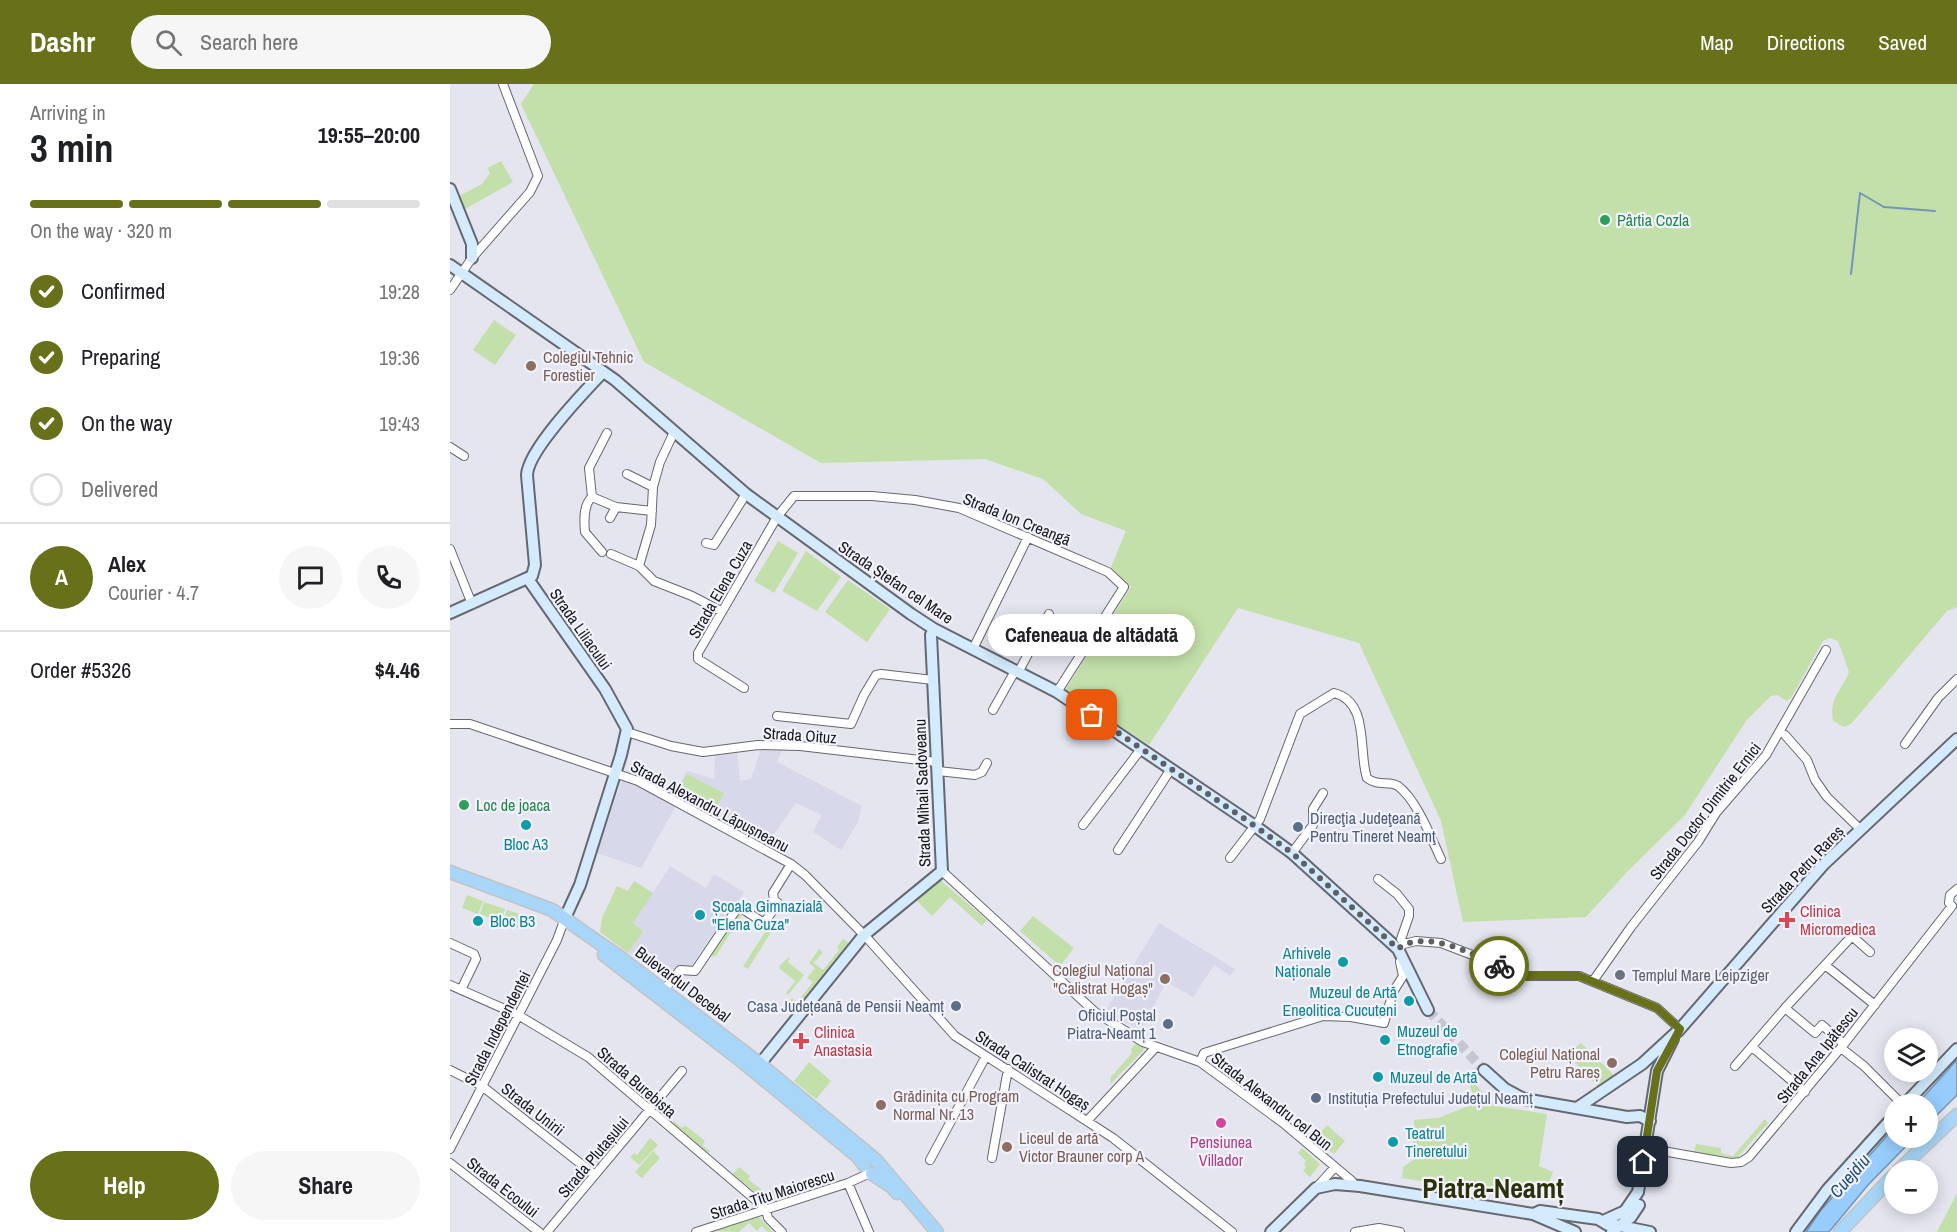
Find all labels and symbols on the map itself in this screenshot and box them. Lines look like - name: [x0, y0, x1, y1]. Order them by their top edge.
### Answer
- place label: Pârtia Cozla: [1617, 209, 1690, 231]
- marker: Pârtia Cozla: [1598, 213, 1612, 227]
- place label: Colegiul Tehnic Forestier: [543, 346, 634, 386]
- marker: Colegiul Tehnic Forestier: [524, 359, 538, 373]
- street label: Strada Ion Creangă: [960, 487, 1075, 551]
- street label: Strada Elena Cuza: [683, 535, 757, 642]
- street label: Strada Ștefan cel Mare: [834, 535, 958, 629]
- street label: Strada Liliacului: [545, 584, 617, 674]
- callout: Cafeneaua de altădată: [988, 613, 1196, 655]
- pin: [1066, 689, 1117, 740]
- street label: Strada Mihail Sadoveanu: [908, 719, 936, 867]
- street label: Strada Oituz: [762, 721, 838, 749]
- street label: Strada Doctor Dimitrie Ernici: [1644, 738, 1766, 884]
- street label: Strada Alexandru Lăpușneanu: [627, 755, 793, 857]
- place label: Loc de joaca: [476, 794, 551, 816]
- marker: Loc de joaca: [457, 798, 471, 812]
- place label: Direcţia Judeţeană Pentru Tineret Neamţ: [1310, 807, 1436, 847]
- marker: Bloc A3: [519, 818, 533, 832]
- marker: Direcţia Judeţeană Pentru Tineret Neamţ: [1291, 820, 1305, 834]
- street label: Strada Petru Rareș: [1756, 820, 1848, 918]
- place label: Bloc A3: [504, 833, 548, 855]
- place label: Școala Gimnazială "Elena Cuza": [712, 895, 824, 935]
- place label: Clinica Micromedica: [1800, 900, 1877, 940]
- marker: Școala Gimnazială "Elena Cuza": [693, 908, 707, 922]
- place label: Bloc B3: [490, 910, 535, 932]
- marker: Clinica Micromedica: [1778, 911, 1796, 929]
- marker: Bloc B3: [471, 914, 485, 928]
- courier: [1469, 936, 1529, 996]
- street label: Bulevardul Decebal: [631, 941, 735, 1027]
- place label: Arhivele Naționale: [1275, 942, 1331, 982]
- marker: Arhivele Naționale: [1336, 955, 1350, 969]
- place label: Colegiul Național "Calistrat Hogaș": [1052, 959, 1153, 999]
- place label: Templul Mare Leipziger: [1632, 964, 1770, 986]
- street label: Strada Independenței: [459, 967, 535, 1089]
- marker: Templul Mare Leipziger: [1613, 968, 1627, 982]
- marker: Colegiul Național "Calistrat Hogaș": [1158, 972, 1172, 986]
- place label: Muzeul de Artă Eneolitica Cucuteni: [1282, 981, 1398, 1021]
- marker: Muzeul de Artă Eneolitica Cucuteni: [1402, 994, 1416, 1008]
- place label: Casa Județeană de Pensii Neamț: [747, 995, 944, 1017]
- marker: Casa Județeană de Pensii Neamț: [949, 999, 963, 1013]
- street label: Strada Ana Ipătescu: [1771, 1002, 1863, 1108]
- place label: Oficiul Poștal Piatra-Neamț 1: [1067, 1004, 1157, 1044]
- marker: Oficiul Poștal Piatra-Neamț 1: [1161, 1017, 1175, 1031]
- place label: Muzeul de Etnografie: [1397, 1020, 1458, 1060]
- place label: Clinica Anastasia: [813, 1021, 873, 1061]
- street label: Strada Calistrat Hogaș: [971, 1025, 1095, 1115]
- marker: Clinica Anastasia: [792, 1032, 810, 1050]
- marker: Muzeul de Etnografie: [1378, 1033, 1392, 1047]
- street label: Strada Burebista: [593, 1041, 682, 1123]
- place label: Colegiul Național Petru Rareș: [1499, 1043, 1600, 1083]
- street label: Strada Alexandru cel Bun: [1207, 1047, 1337, 1155]
- marker: Colegiul Național Petru Rareș: [1605, 1056, 1619, 1070]
- place label: Muzeul de Artă: [1390, 1066, 1478, 1088]
- marker: Muzeul de Artă: [1371, 1070, 1385, 1084]
- street label: Strada Unirii: [497, 1077, 569, 1141]
- place label: Grădinița cu Program Normal Nr. 13: [893, 1085, 1019, 1125]
- place label: Instituția Prefectului Județul Neamț: [1328, 1087, 1533, 1109]
- marker: Instituția Prefectului Județul Neamț: [1309, 1091, 1323, 1105]
- marker: Grădinița cu Program Normal Nr. 13: [874, 1098, 888, 1112]
- street label: Strada Plutașului: [552, 1112, 634, 1202]
- marker: Pensiunea Villador: [1214, 1116, 1228, 1130]
- place label: Teatrul Tineretului: [1405, 1122, 1467, 1162]
- place label: Liceul de artă Victor Brauner corp A: [1019, 1127, 1144, 1167]
- place label: Pensiunea Villador: [1190, 1131, 1253, 1171]
- marker: Teatrul Tineretului: [1386, 1135, 1400, 1149]
- pin: [1617, 1136, 1668, 1187]
- marker: Liceul de artă Victor Brauner corp A: [1000, 1140, 1014, 1154]
- water label: Cuejdiu: [1824, 1148, 1876, 1203]
- street label: Strada Ecoului: [462, 1152, 544, 1222]
- street label: Strada Titu Maiorescu: [707, 1164, 837, 1224]
- district label: Piatra-Neamț: [1422, 1169, 1564, 1207]

